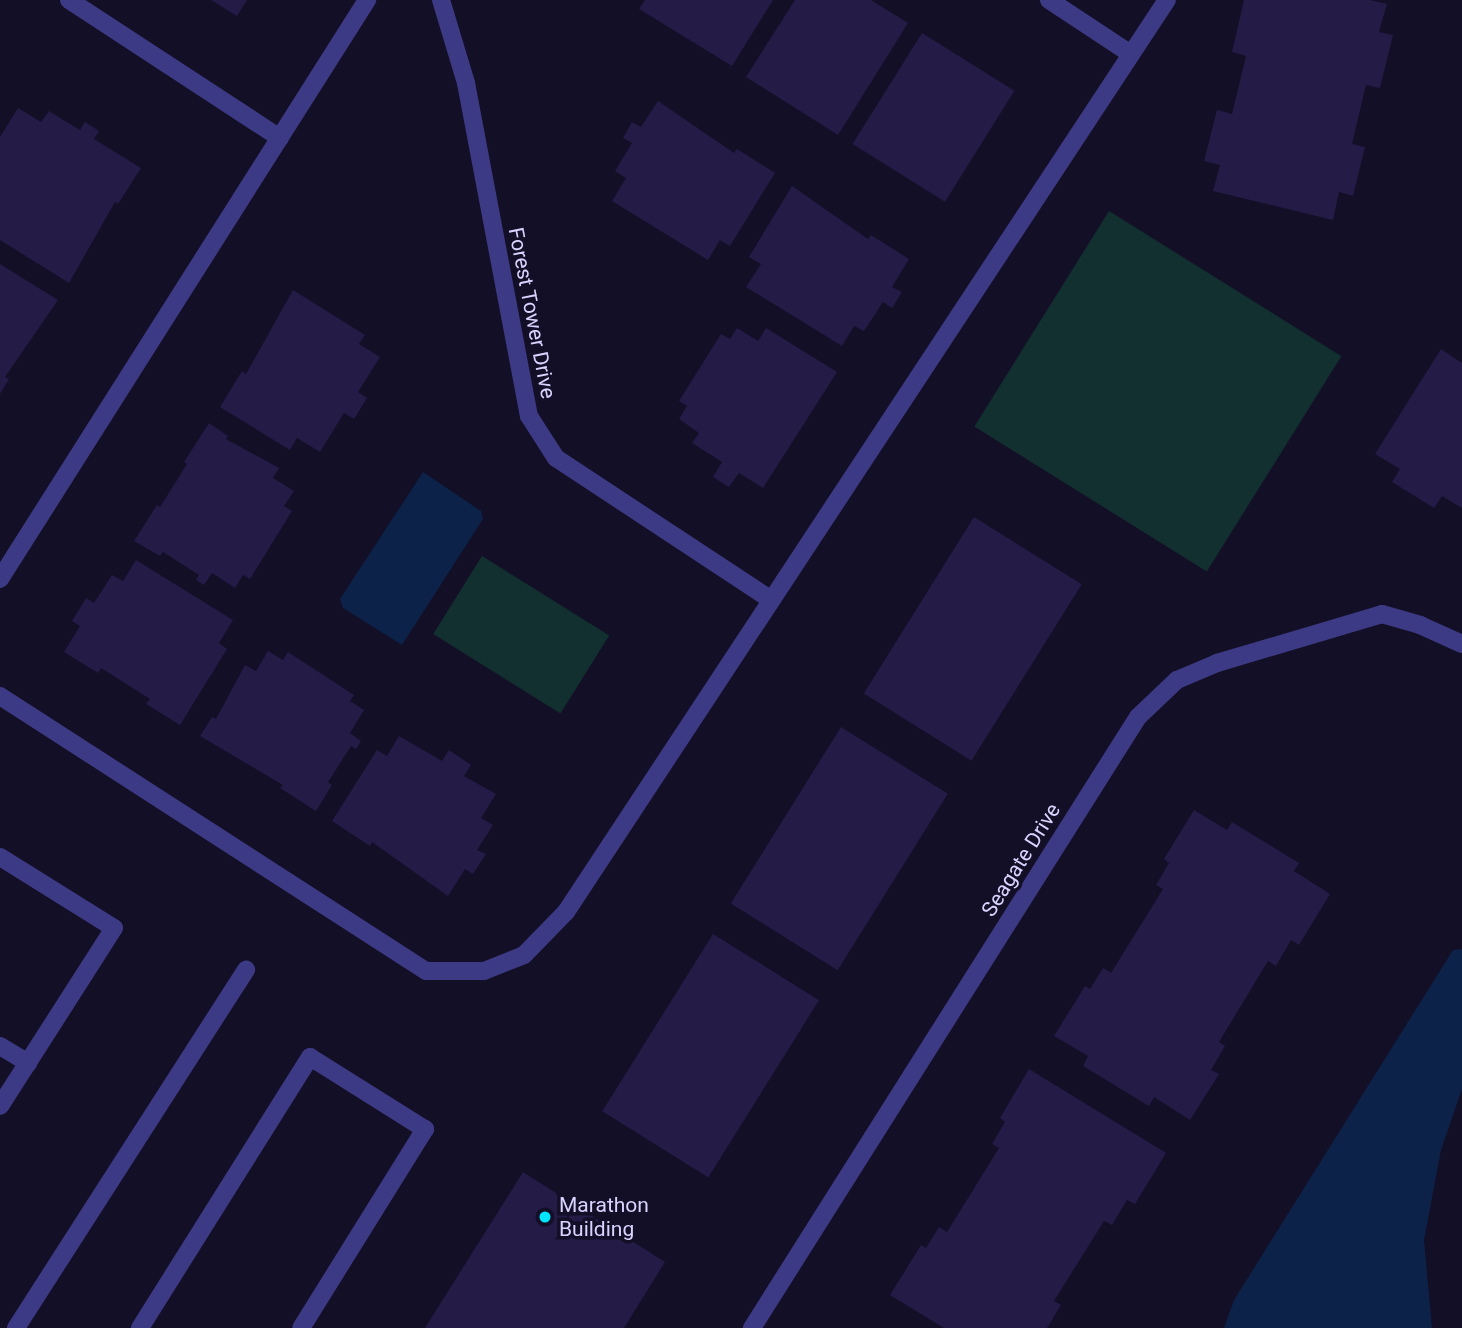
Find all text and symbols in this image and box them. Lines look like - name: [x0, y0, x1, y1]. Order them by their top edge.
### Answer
- street label: Forest Tower Drive: [503, 225, 561, 401]
- street label: Seagate Drive: [976, 799, 1066, 921]
- place label: Marathon Building: [559, 1192, 649, 1242]
- marker: Marathon Building: [537, 1209, 553, 1225]

